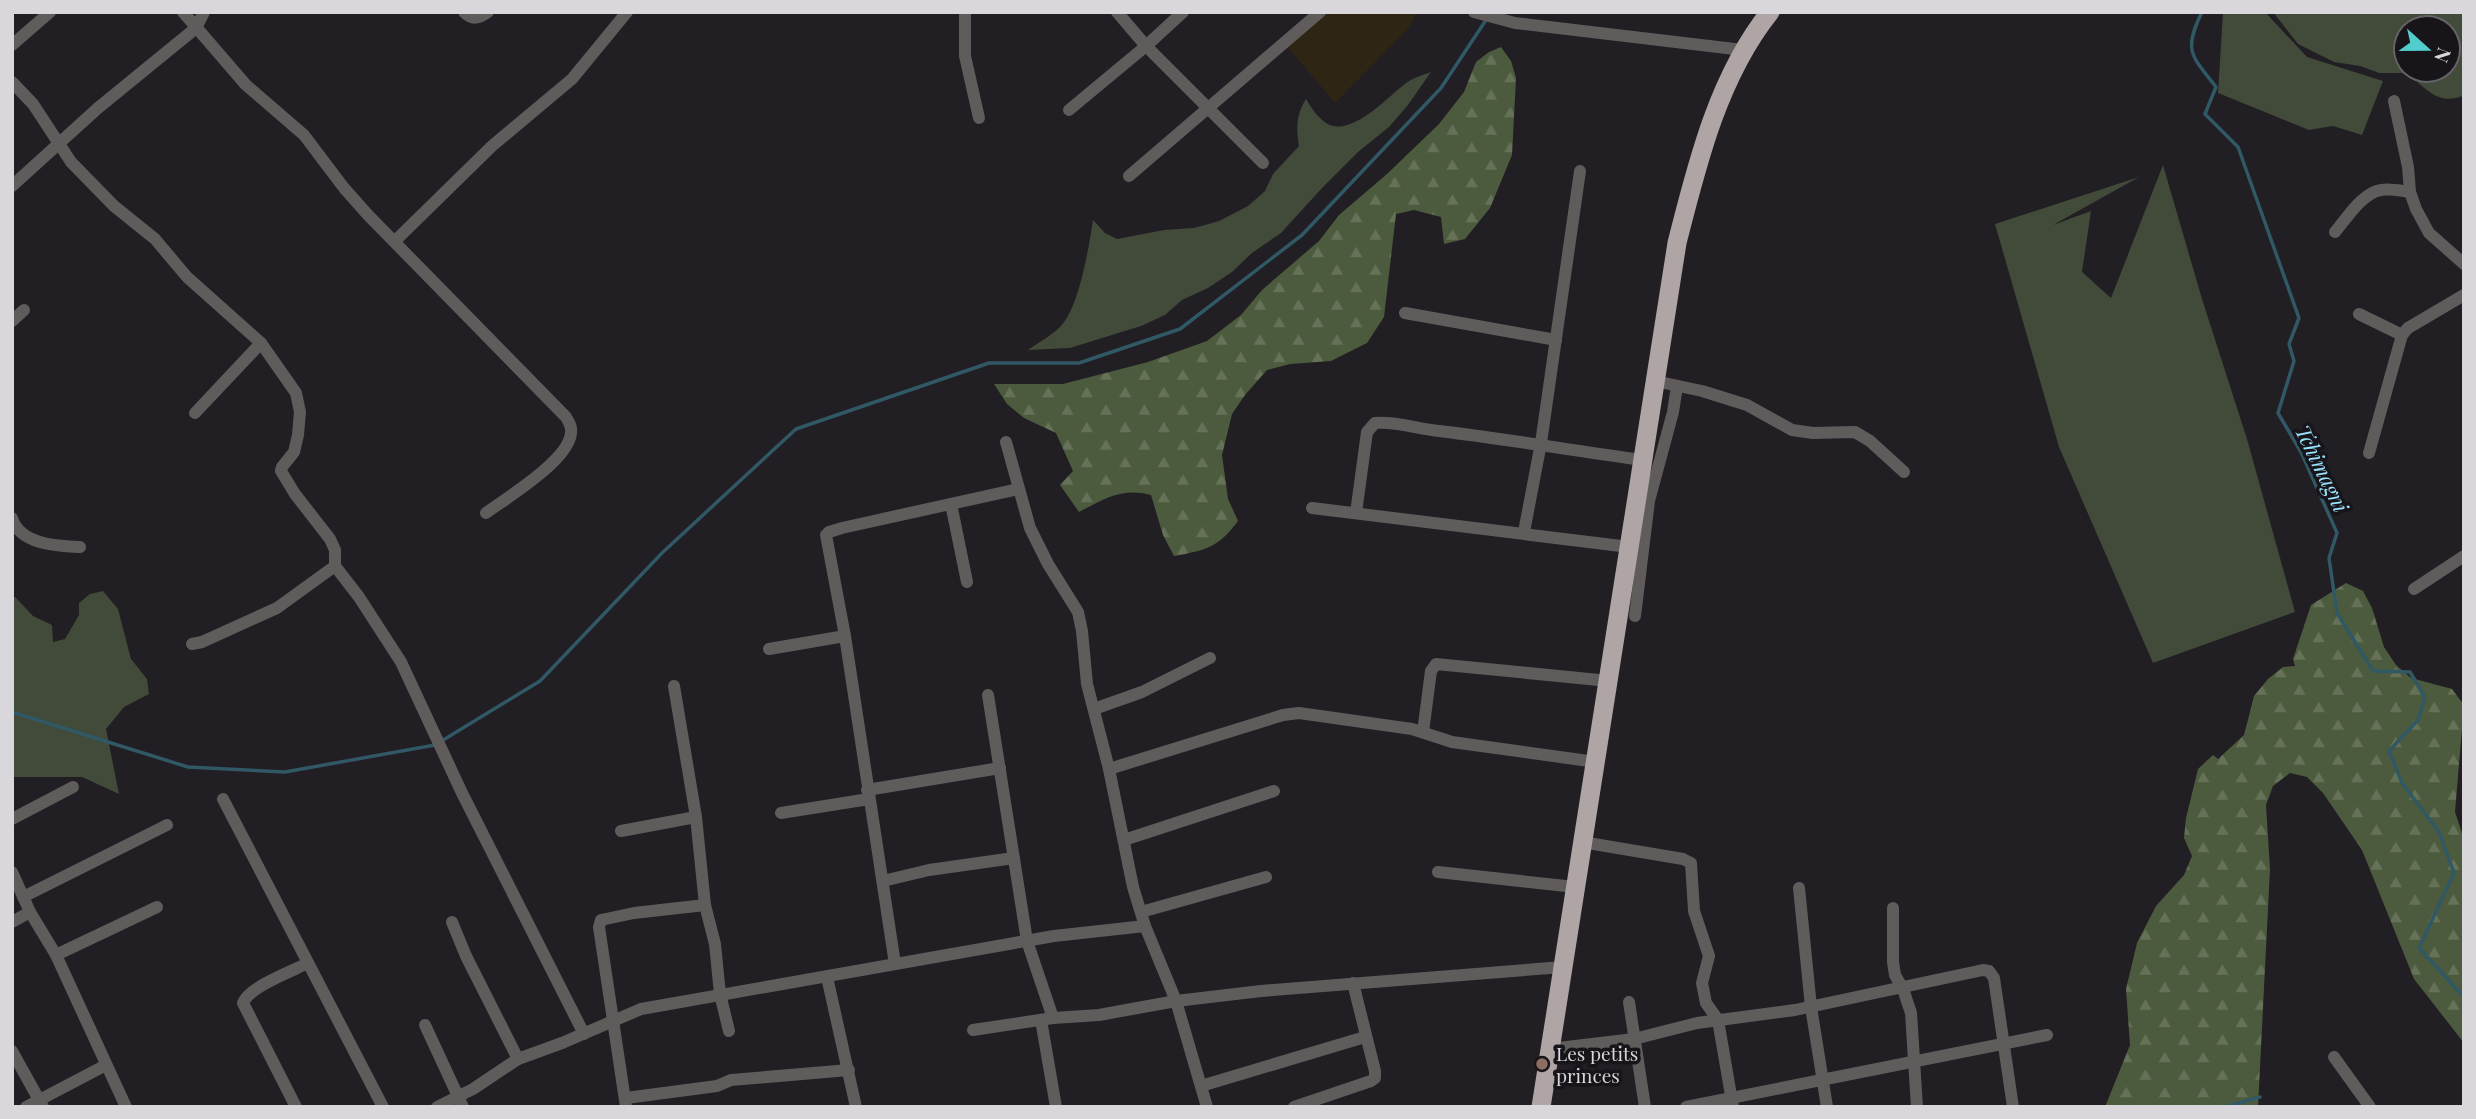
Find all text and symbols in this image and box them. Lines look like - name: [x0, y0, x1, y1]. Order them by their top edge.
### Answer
- north arrow: [2392, 14, 2462, 84]
- text: N: [2429, 44, 2458, 67]
- water label: Tchimagni: [2290, 420, 2356, 517]
- place label: Les petits princes: [1556, 1040, 1638, 1088]
- marker: Les petits princes: [1534, 1056, 1550, 1072]

